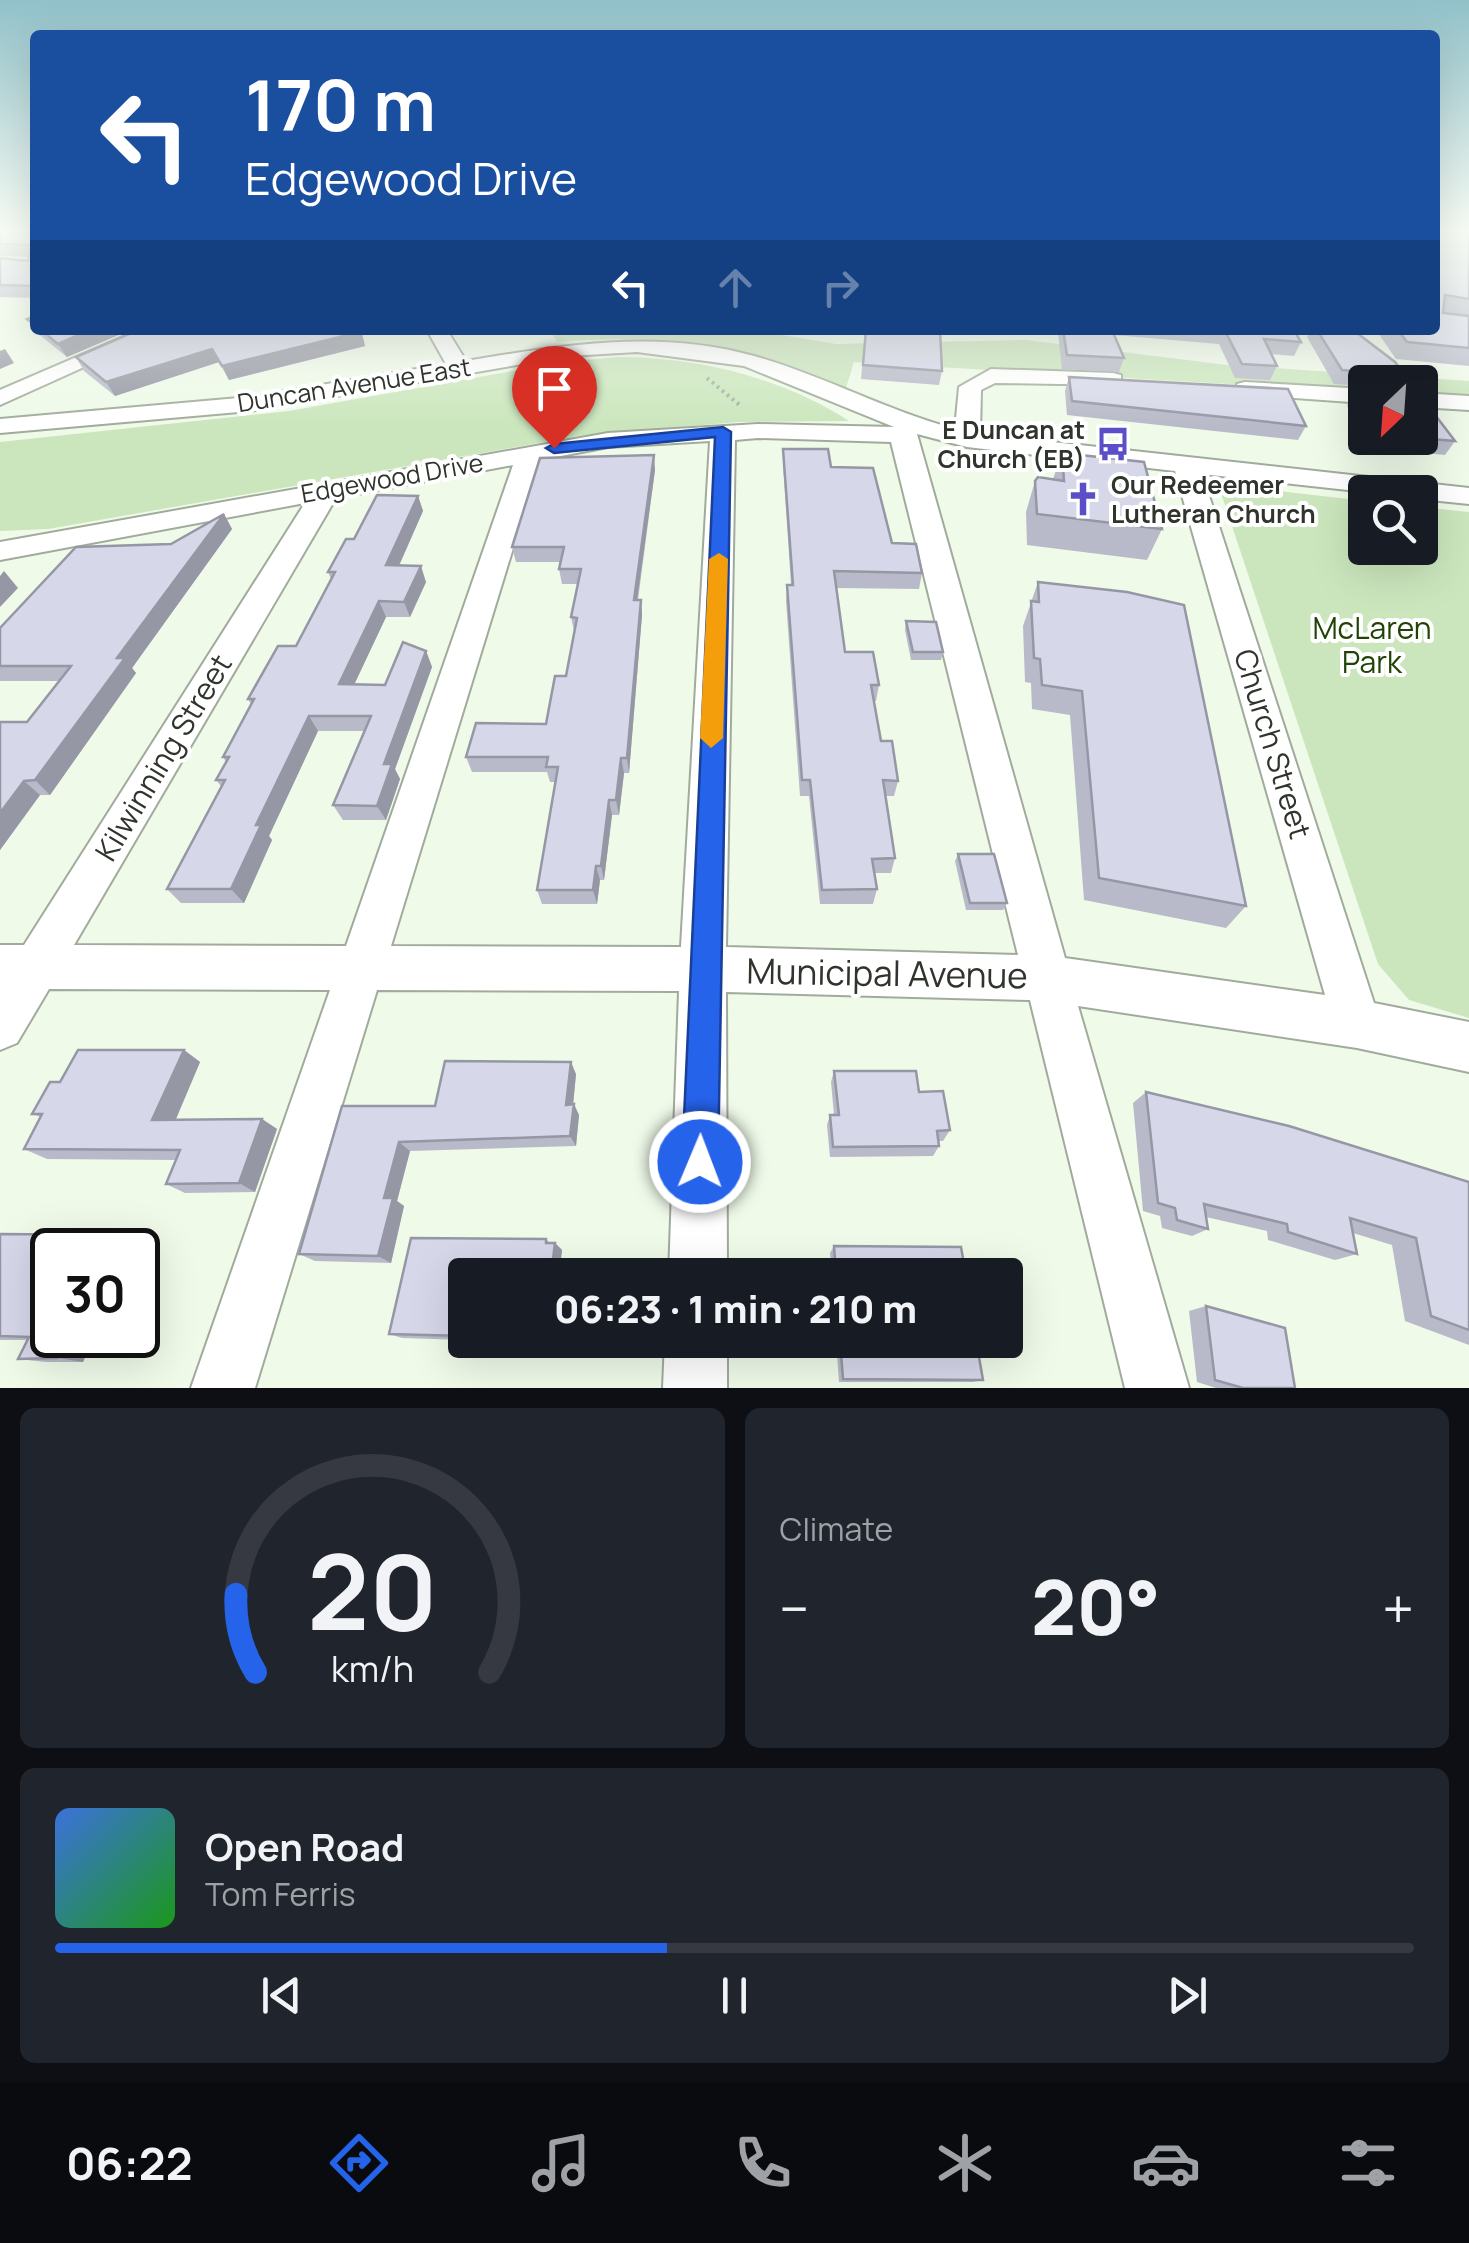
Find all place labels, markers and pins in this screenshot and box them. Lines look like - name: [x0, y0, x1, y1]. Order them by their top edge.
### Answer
- pin: [512, 346, 597, 449]
- place label: E Duncan at Church (EB): [937, 412, 1085, 476]
- bus stop icon: E Duncan at Church (EB): [1094, 425, 1132, 463]
- place label: Our Redeemer Lutheran Church: [1111, 467, 1316, 531]
- church icon: Our Redeemer Lutheran Church: [1064, 480, 1102, 518]

